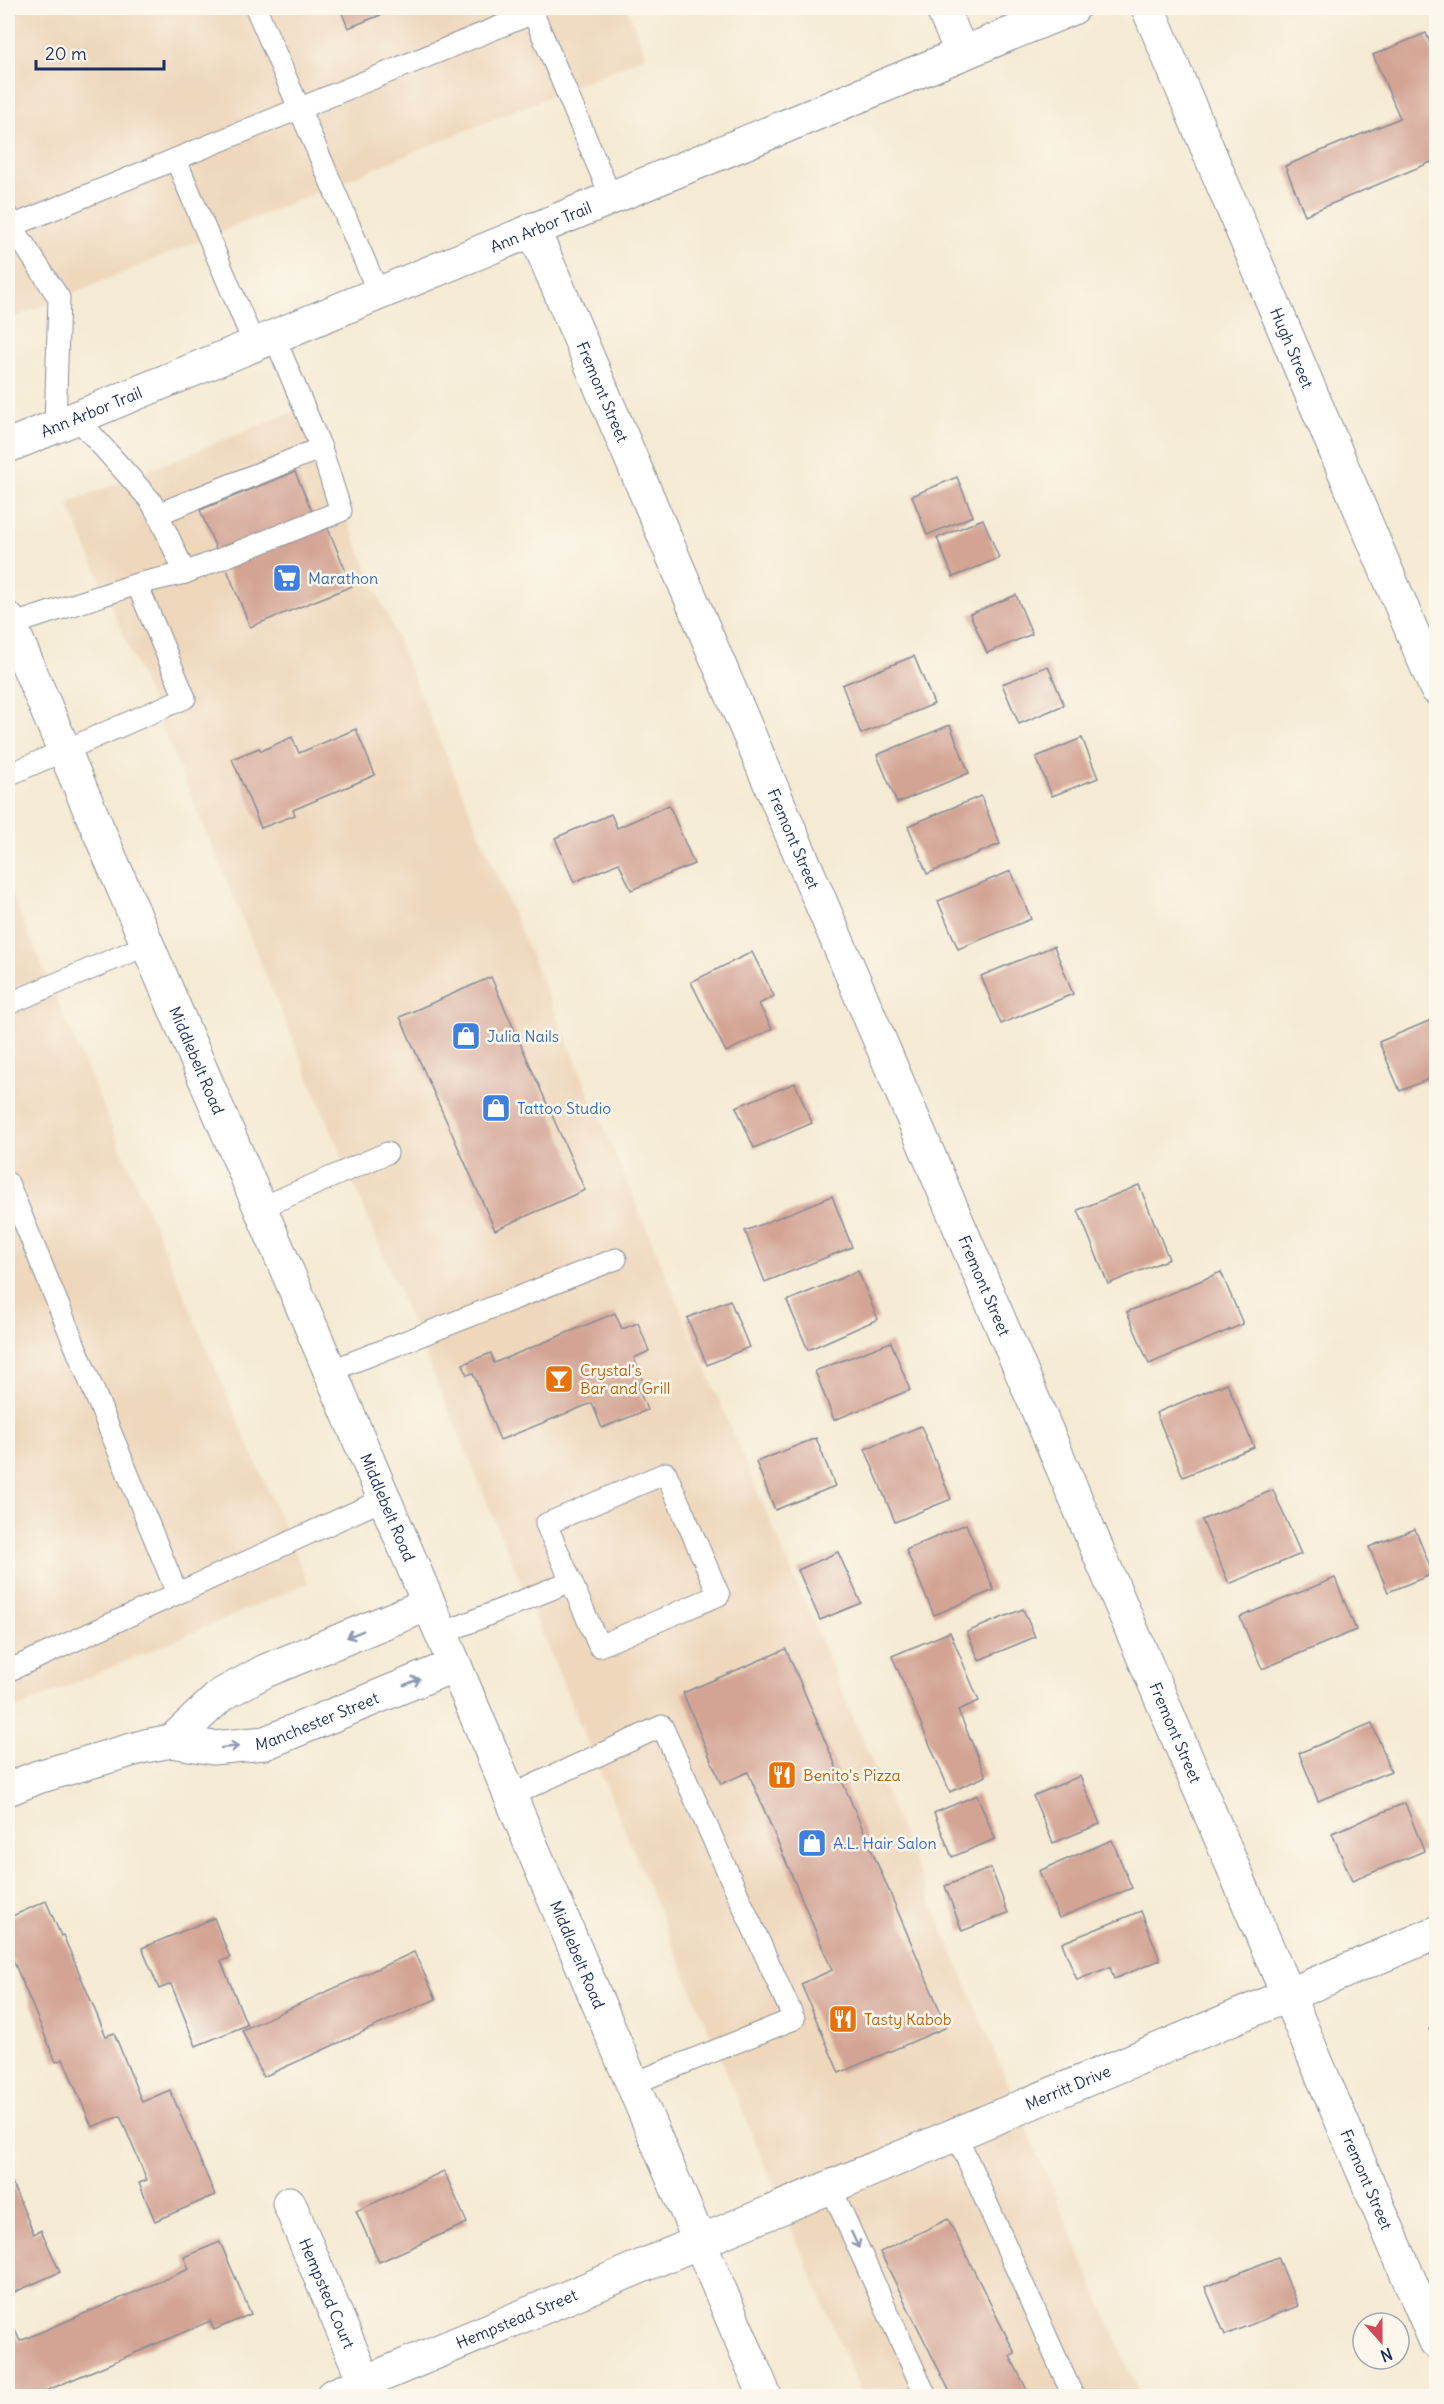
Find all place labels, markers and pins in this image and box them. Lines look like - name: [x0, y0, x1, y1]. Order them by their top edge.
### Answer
- supermarket icon: Marathon: [271, 562, 303, 594]
- place label: Marathon: [308, 568, 378, 588]
- shop icon: Julia Nails: [450, 1020, 482, 1052]
- place label: Julia Nails: [487, 1026, 559, 1046]
- shop icon: Tattoo Studio: [480, 1092, 512, 1124]
- place label: Tattoo Studio: [517, 1098, 611, 1118]
- place label: Crystal's Bar and Grill: [580, 1360, 670, 1398]
- bar icon: Crystal's Bar and Grill: [543, 1363, 575, 1395]
- restaurant icon: Benito's Pizza: [766, 1759, 798, 1791]
- place label: Benito's Pizza: [803, 1765, 901, 1785]
- shop icon: A.L. Hair Salon: [796, 1827, 828, 1859]
- place label: A.L. Hair Salon: [833, 1833, 937, 1853]
- restaurant icon: Tasty Kabob: [827, 2003, 859, 2035]
- place label: Tasty Kabob: [864, 2009, 952, 2029]

